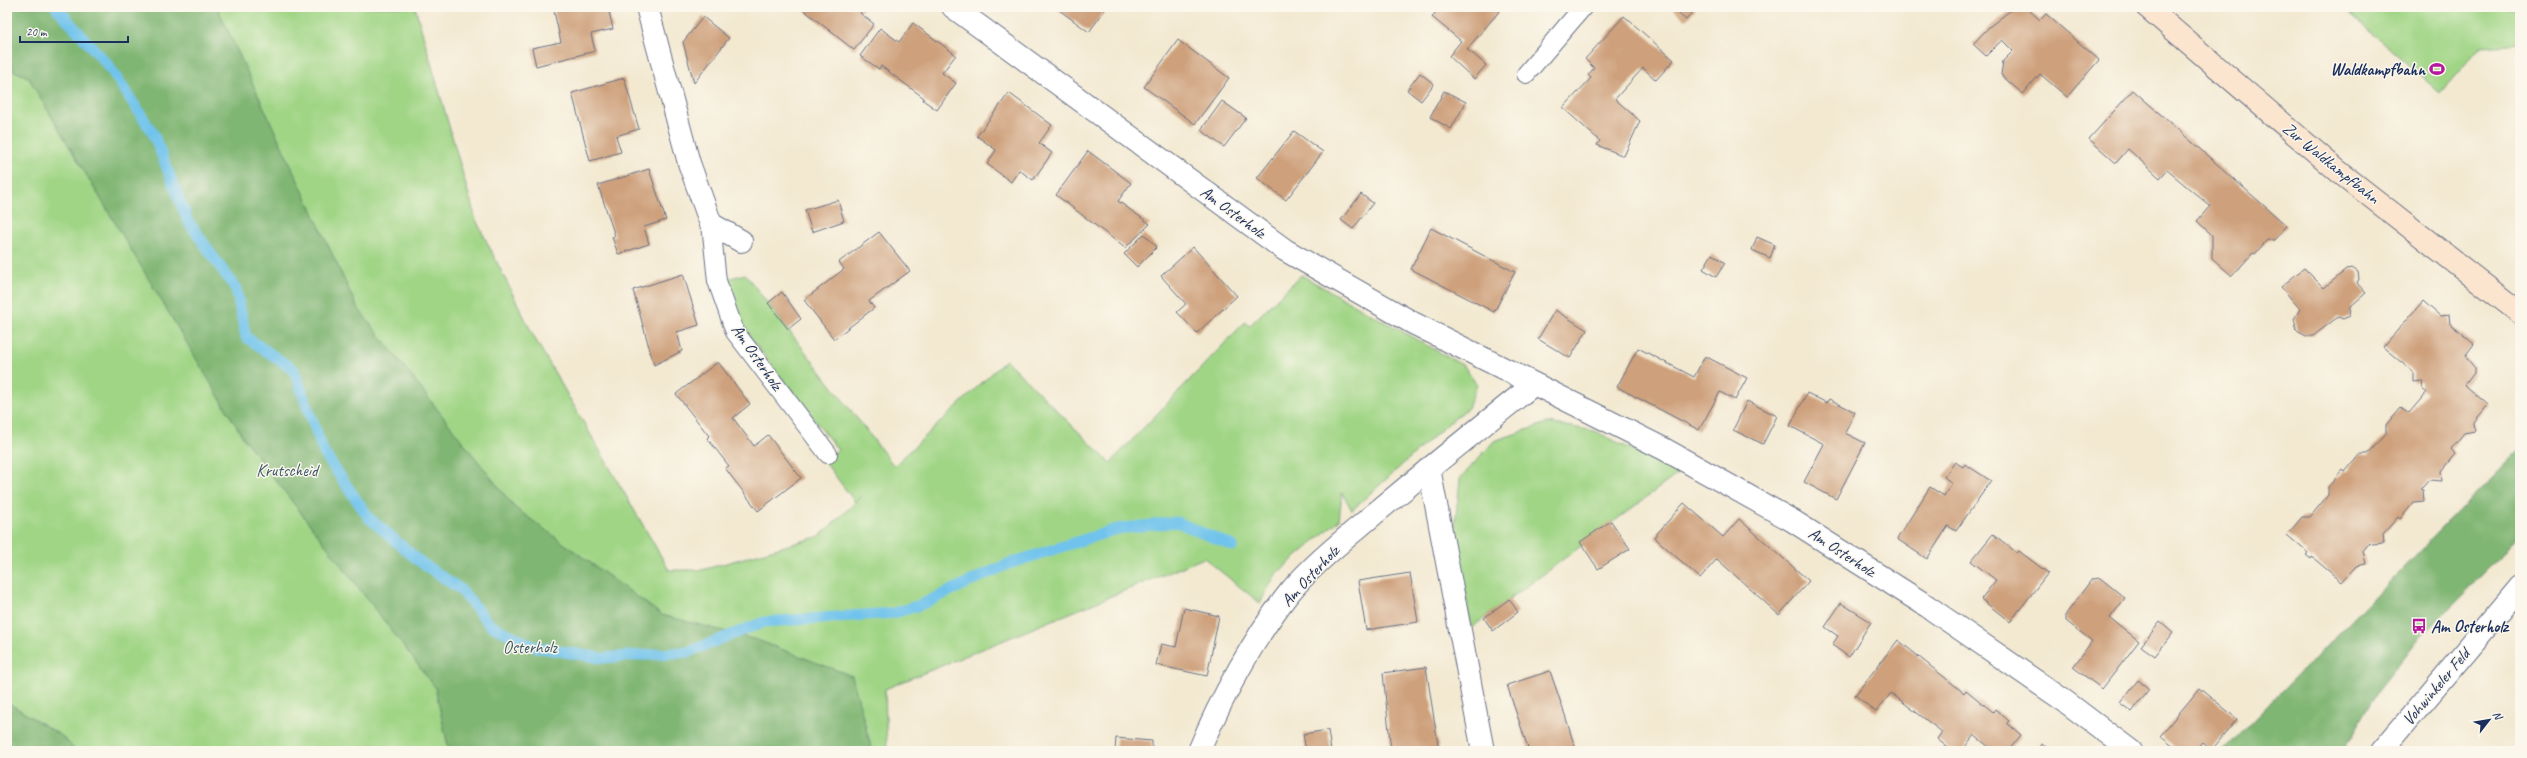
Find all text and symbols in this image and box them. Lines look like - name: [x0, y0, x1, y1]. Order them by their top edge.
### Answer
- scale bar: [20, 18, 128, 44]
- text: 20 m: [26, 24, 48, 40]
- place label: Waldkampfbahn: [2330, 59, 2426, 80]
- sports icon: Waldkampfbahn: [2428, 60, 2446, 78]
- street label: Zur Waldkampfbahn: [2278, 118, 2385, 209]
- street label: Am Osterholz: [1196, 181, 1271, 244]
- street label: Am Osterholz: [727, 320, 788, 395]
- park label: Krutscheid: [256, 460, 320, 481]
- street label: Am Osterholz: [1805, 523, 1881, 582]
- street label: Am Osterholz: [1277, 540, 1345, 611]
- place label: Am Osterholz: [2431, 616, 2509, 637]
- bus stop icon: Am Osterholz: [2410, 617, 2428, 635]
- park label: Osterholz: [503, 637, 559, 658]
- street label: Vohwinkeler Feld: [2398, 642, 2476, 730]
- north arrow: [2469, 700, 2509, 740]
- text: N: [2490, 708, 2506, 723]

